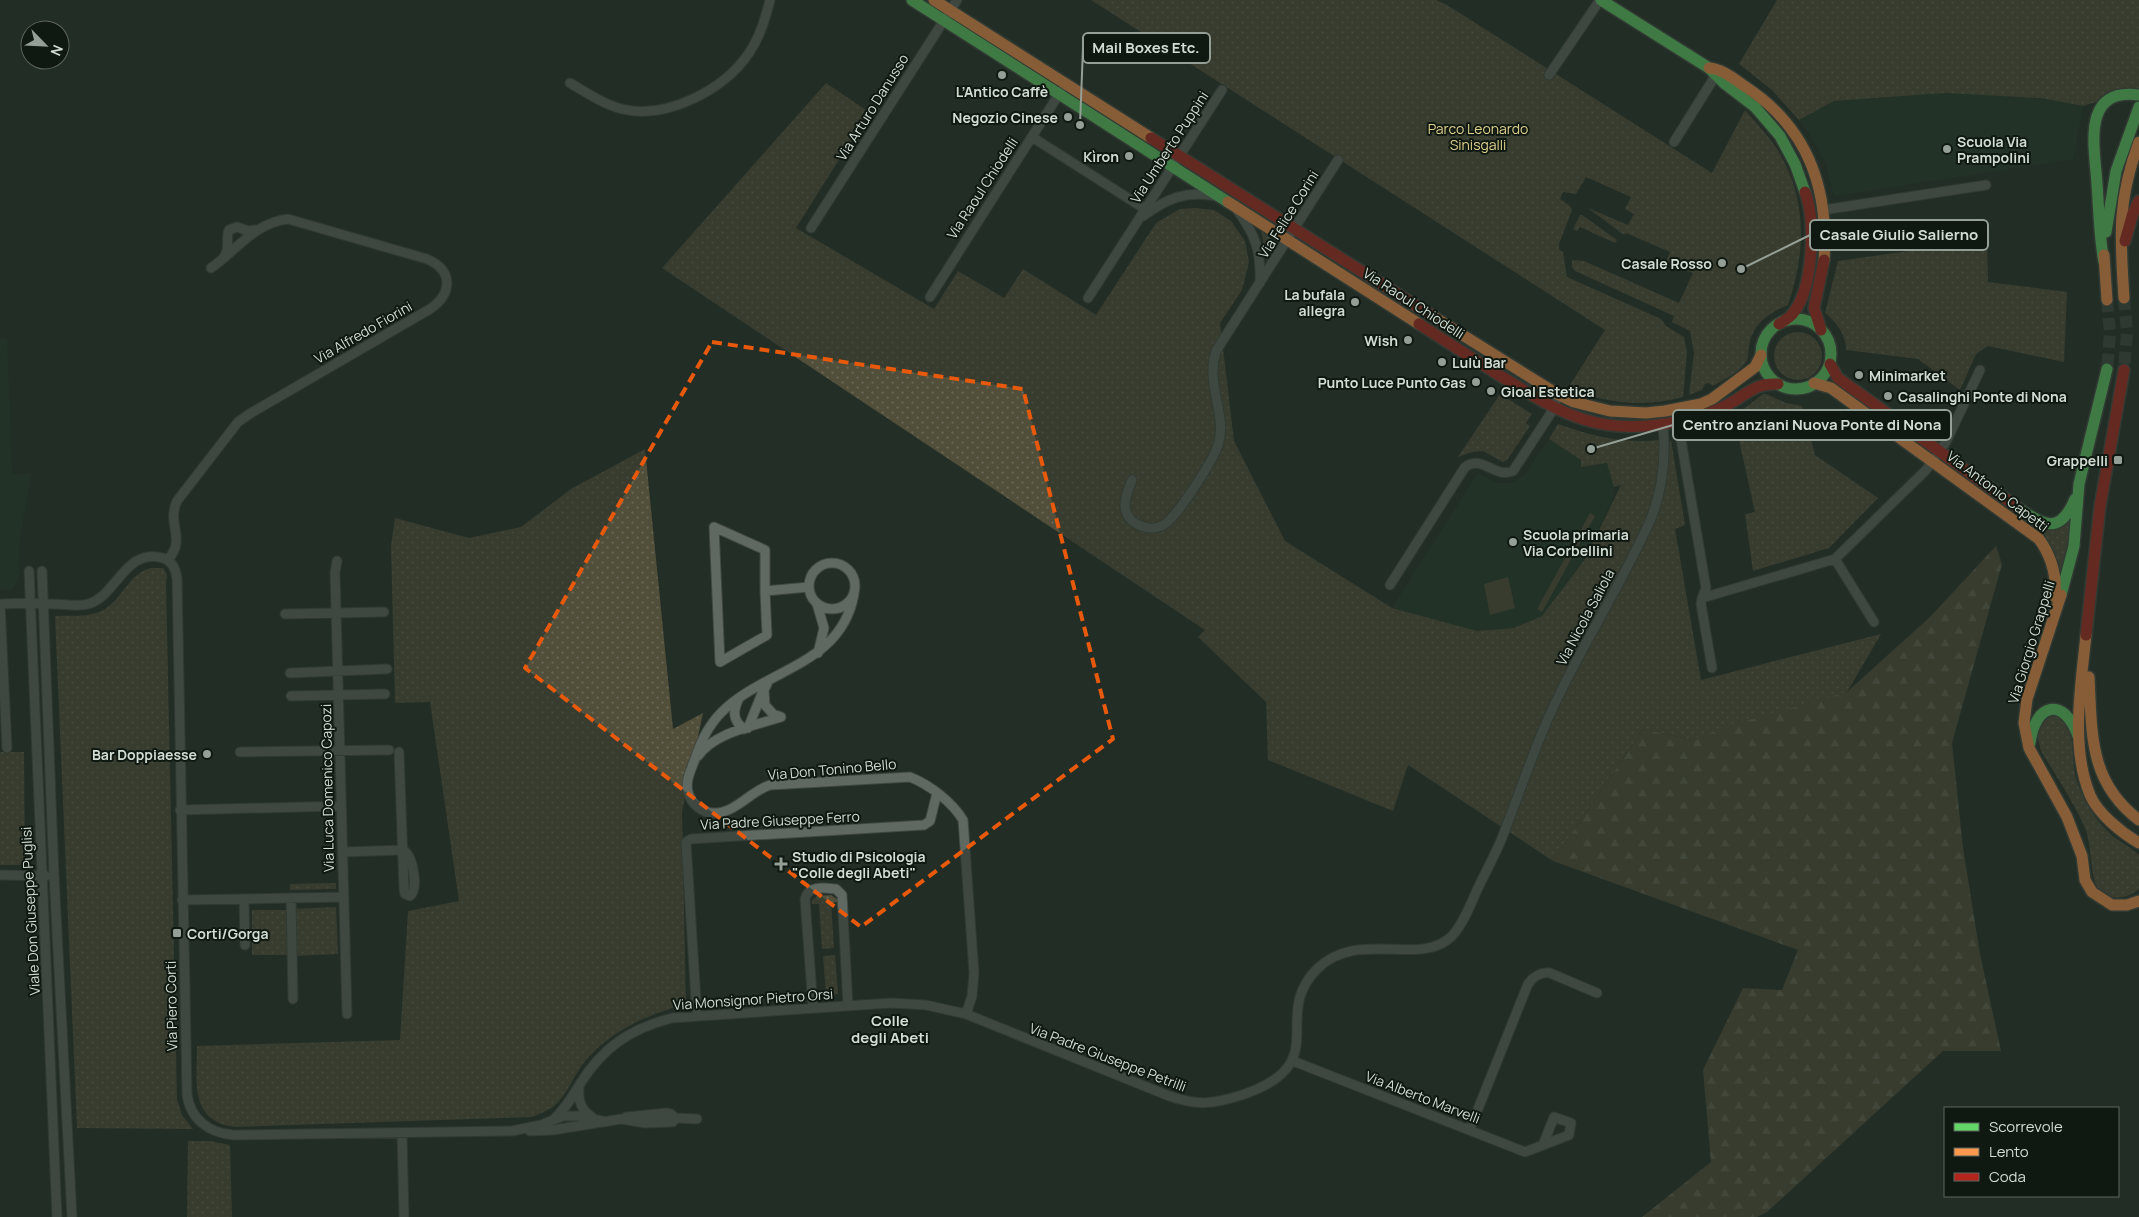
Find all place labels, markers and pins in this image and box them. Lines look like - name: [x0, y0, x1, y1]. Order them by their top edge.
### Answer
- callout: Mail Boxes Etc.: [1083, 33, 1210, 63]
- marker: L’Antico Caffè: [996, 69, 1008, 81]
- place label: L’Antico Caffè: [956, 82, 1048, 101]
- place label: Negozio Cinese: [952, 108, 1058, 127]
- marker: Negozio Cinese: [1062, 111, 1074, 123]
- place label: Scuola Via Prampolini: [1957, 132, 2030, 167]
- marker: Scuola Via Prampolini: [1941, 143, 1953, 155]
- place label: Kìron: [1083, 147, 1119, 166]
- marker: Kìron: [1123, 150, 1135, 162]
- callout: Casale Giulio Salierno: [1810, 220, 1988, 250]
- place label: Casale Rosso: [1621, 254, 1712, 273]
- marker: Casale Rosso: [1716, 257, 1728, 269]
- place label: La bufala allegra: [1284, 285, 1345, 320]
- marker: La bufala allegra: [1349, 296, 1361, 308]
- place label: Wish: [1364, 331, 1398, 350]
- marker: Wish: [1402, 334, 1414, 346]
- place label: Lulù Bar: [1452, 353, 1507, 372]
- marker: Lulù Bar: [1436, 356, 1448, 368]
- place label: Minimarket: [1869, 366, 1946, 385]
- marker: Minimarket: [1853, 369, 1865, 381]
- place label: Punto Luce Punto Gas: [1318, 373, 1466, 392]
- marker: Punto Luce Punto Gas: [1470, 376, 1482, 388]
- place label: Gioal Estetica: [1501, 382, 1595, 401]
- marker: Gioal Estetica: [1485, 385, 1497, 397]
- place label: Casalinghi Ponte di Nona: [1898, 387, 2067, 406]
- marker: Casalinghi Ponte di Nona: [1882, 390, 1894, 402]
- callout: Centro anziani Nuova Ponte di Nona: [1673, 410, 1951, 440]
- place label: Grappelli: [2047, 451, 2108, 470]
- marker: Grappelli: [2112, 454, 2124, 466]
- place label: Scuola primaria Via Corbellini: [1523, 525, 1629, 560]
- marker: Scuola primaria Via Corbellini: [1507, 536, 1519, 548]
- place label: Bar Doppiaesse: [92, 745, 197, 764]
- marker: Bar Doppiaesse: [201, 748, 213, 760]
- place label: Studio di Psicologia "Colle degli Abeti": [792, 847, 926, 882]
- marker: Studio di Psicologia "Colle degli Abeti": [774, 857, 788, 871]
- place label: Corti/Gorga: [187, 924, 269, 943]
- marker: Corti/Gorga: [171, 927, 183, 939]

